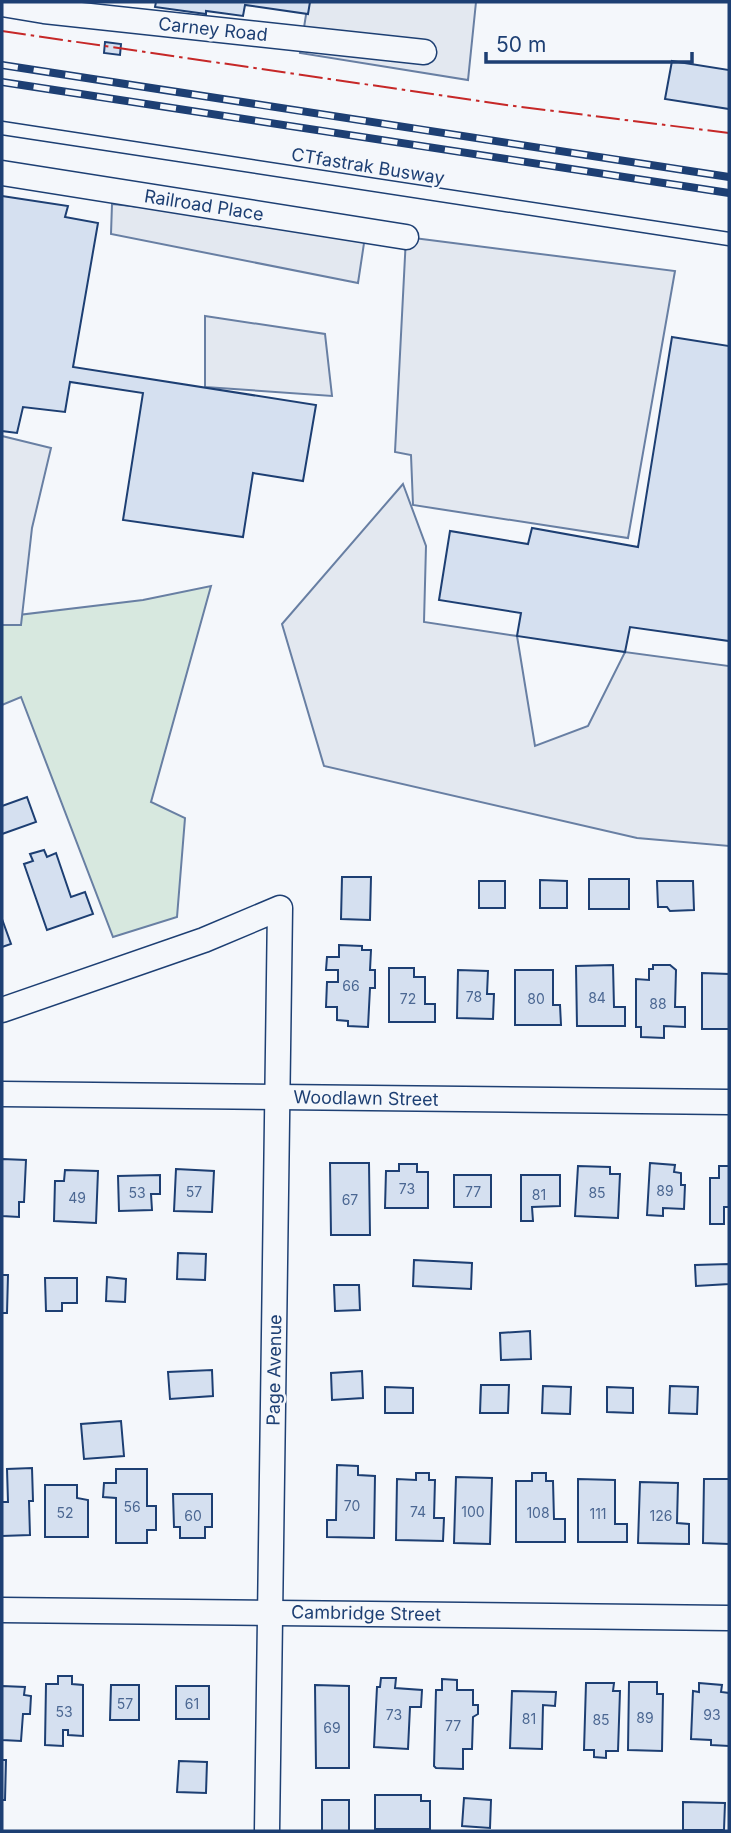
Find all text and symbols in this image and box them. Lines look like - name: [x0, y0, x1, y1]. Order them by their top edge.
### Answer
- street label: Carney Road: [157, 13, 269, 45]
- scale bar: [486, 21, 692, 65]
- text: 50 m: [496, 32, 546, 57]
- street label: CTfastrak Busway: [290, 143, 446, 189]
- street label: Railroad Place: [143, 185, 265, 225]
- house number: 66: [342, 977, 360, 994]
- house number: 78: [466, 988, 482, 1005]
- house number: 84: [588, 989, 606, 1006]
- house number: 72: [400, 990, 416, 1007]
- house number: 80: [527, 990, 545, 1007]
- house number: 88: [649, 995, 667, 1012]
- street label: Woodlawn Street: [293, 1086, 439, 1110]
- house number: 73: [399, 1180, 415, 1197]
- house number: 89: [656, 1182, 674, 1199]
- house number: 57: [186, 1183, 202, 1200]
- house number: 77: [465, 1183, 481, 1200]
- house number: 53: [128, 1184, 146, 1201]
- house number: 85: [588, 1184, 606, 1201]
- house number: 81: [532, 1186, 546, 1203]
- house number: 49: [68, 1189, 86, 1206]
- house number: 67: [342, 1191, 358, 1208]
- street label: Page Avenue: [263, 1314, 285, 1426]
- house number: 70: [344, 1497, 360, 1514]
- house number: 56: [123, 1498, 141, 1515]
- house number: 74: [410, 1503, 426, 1520]
- house number: 100: [461, 1503, 485, 1520]
- house number: 52: [56, 1504, 74, 1521]
- house number: 108: [526, 1504, 550, 1521]
- house number: 111: [589, 1505, 607, 1522]
- house number: 60: [184, 1507, 202, 1524]
- house number: 126: [650, 1507, 672, 1524]
- street label: Cambridge Street: [291, 1601, 441, 1625]
- house number: 57: [117, 1695, 133, 1712]
- house number: 61: [185, 1695, 199, 1712]
- house number: 53: [55, 1703, 73, 1720]
- house number: 73: [386, 1706, 402, 1723]
- house number: 93: [703, 1706, 721, 1723]
- house number: 89: [636, 1709, 654, 1726]
- house number: 81: [522, 1710, 536, 1727]
- house number: 85: [592, 1711, 610, 1728]
- house number: 77: [445, 1717, 461, 1734]
- house number: 69: [323, 1719, 341, 1736]

